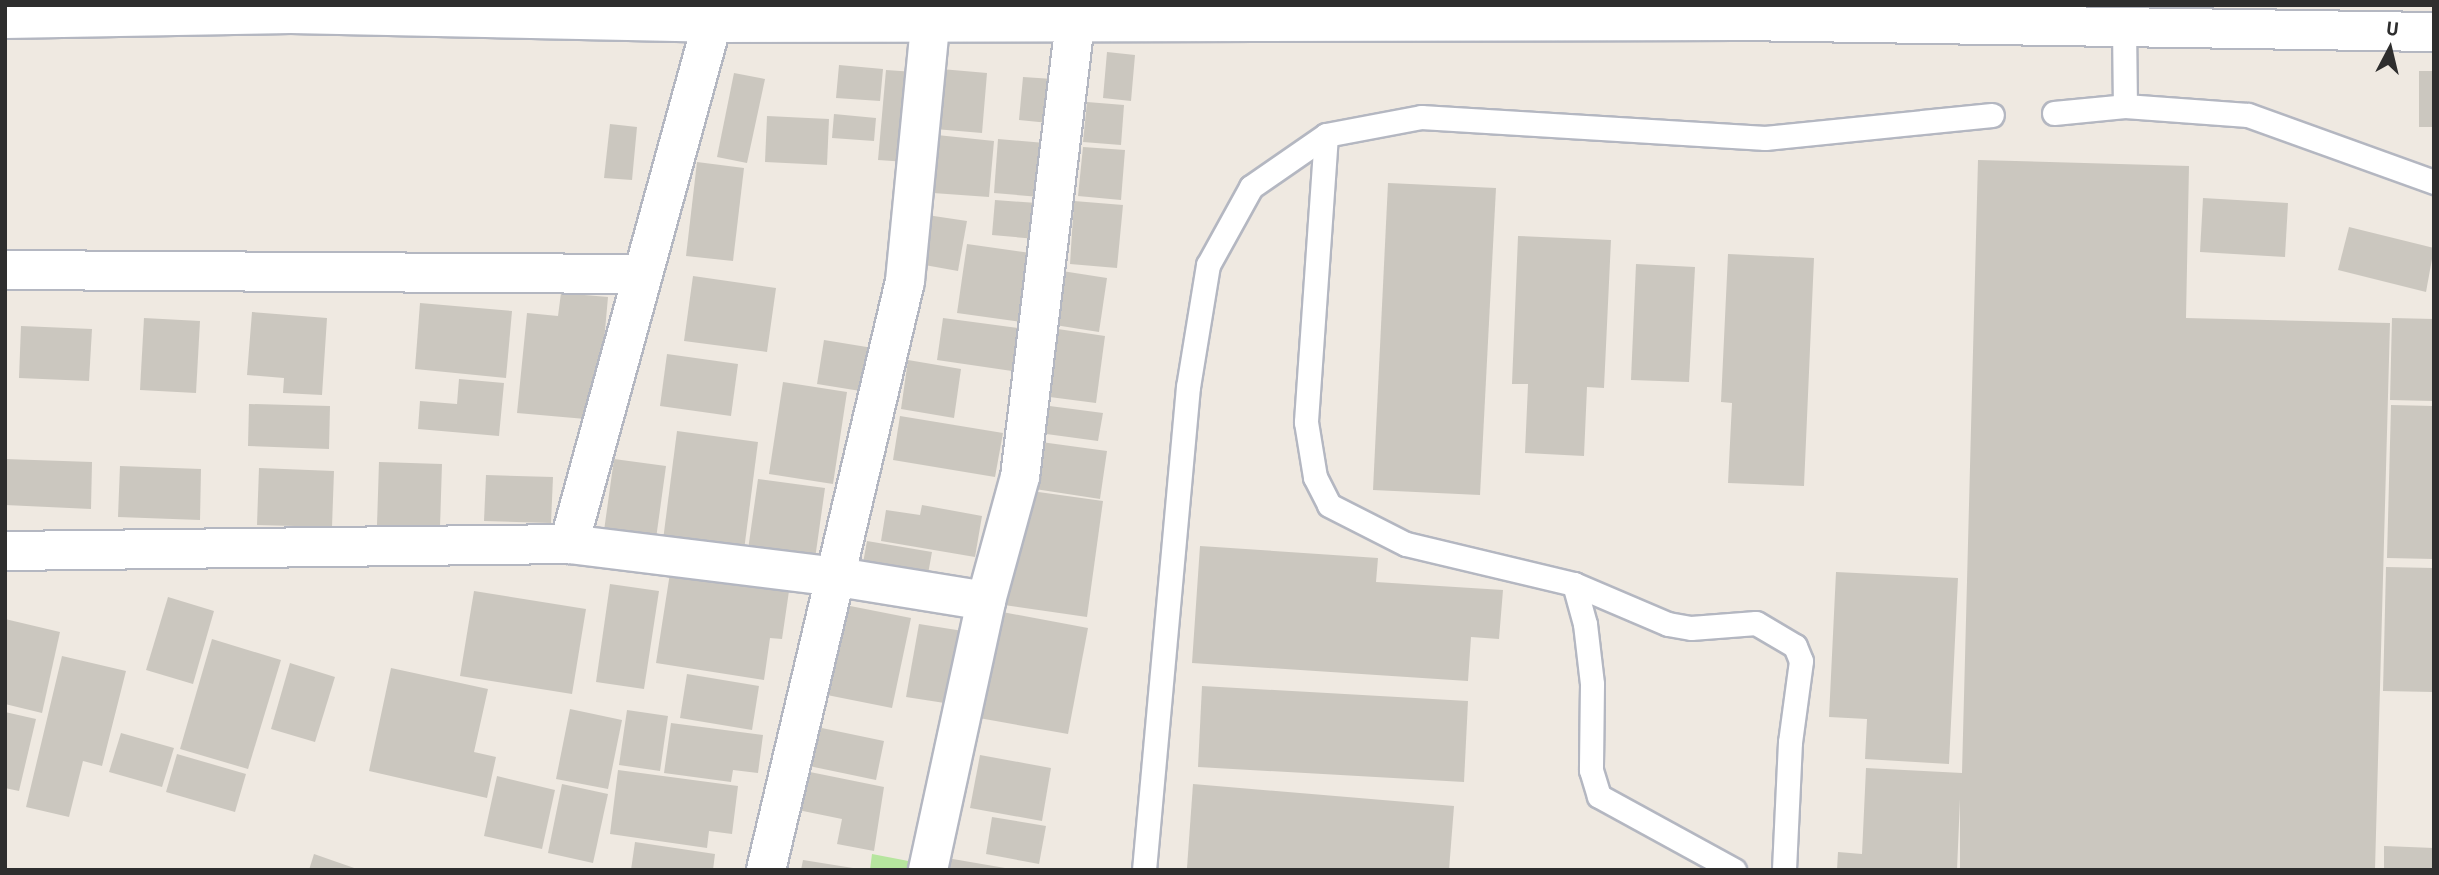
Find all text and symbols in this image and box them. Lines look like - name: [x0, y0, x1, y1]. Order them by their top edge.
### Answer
- north arrow: [2355, 14, 2425, 84]
- text: U: [2385, 16, 2400, 40]

